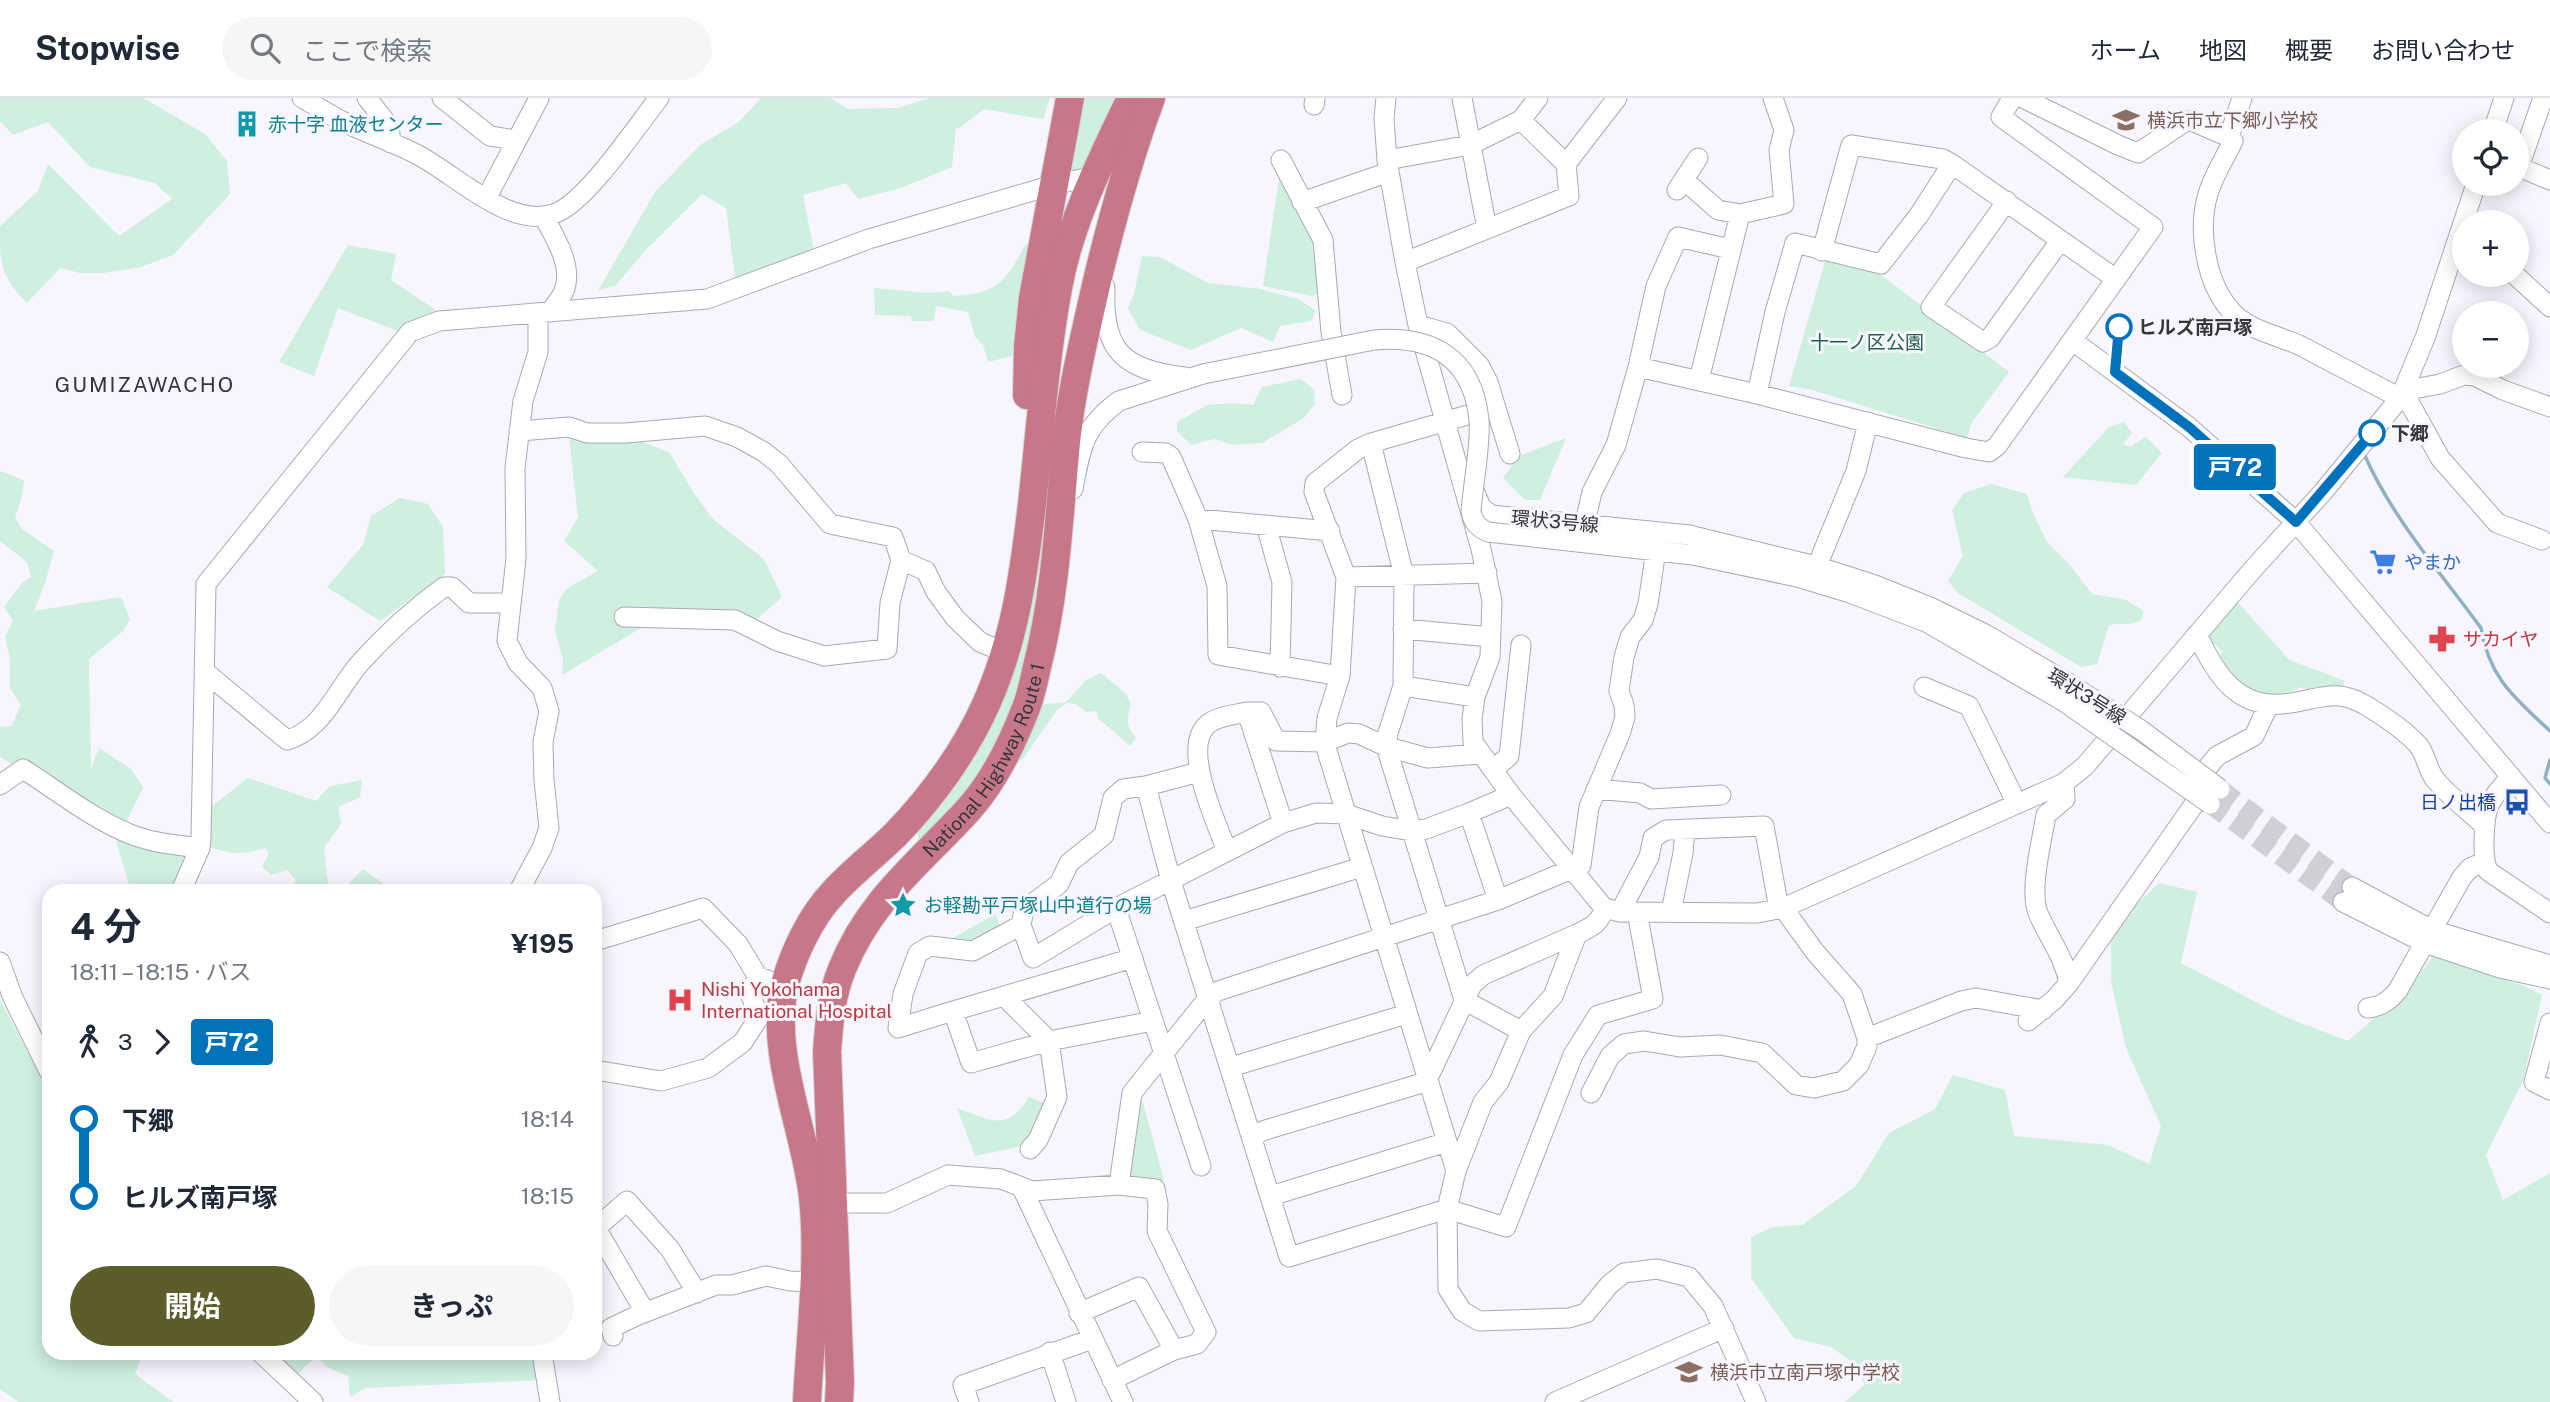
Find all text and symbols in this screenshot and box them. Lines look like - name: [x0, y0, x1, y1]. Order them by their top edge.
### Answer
- search box: [222, 17, 712, 80]
- text: Stopwise: [35, 29, 180, 67]
- icon: search: [246, 29, 284, 67]
- text: ここで検索: [302, 35, 432, 66]
- text: ホーム: [2090, 36, 2161, 64]
- text: 地図: [2199, 36, 2247, 64]
- text: 概要: [2285, 36, 2333, 64]
- text: お問い合わせ: [2371, 36, 2515, 64]
- school or university icon: 横浜市立下郷小学校: [2111, 105, 2141, 135]
- building icon: 赤十字 血液センター: [232, 109, 262, 139]
- place label: 横浜市立下郷小学校: [2147, 109, 2318, 131]
- place label: 赤十字 血液センター: [268, 113, 444, 135]
- map controls: [2452, 119, 2529, 378]
- button: locate: [2452, 119, 2529, 196]
- button: +: [2452, 210, 2529, 287]
- button: −: [2452, 301, 2529, 378]
- marker: ヒルズ南戸塚: [2106, 314, 2132, 340]
- place label: ヒルズ南戸塚: [2138, 316, 2252, 338]
- park label: 十一ノ区公園: [1810, 331, 1924, 353]
- district label: GUMIZAWACHO: [55, 372, 235, 397]
- marker: 下郷: [2359, 420, 2385, 446]
- place label: 下郷: [2391, 422, 2429, 444]
- line badge: 戸72: [2195, 444, 2275, 490]
- text: 戸72: [2208, 453, 2262, 481]
- street label: 環状3号線: [1510, 506, 1600, 536]
- supermarket icon: やまか: [2368, 547, 2398, 577]
- place label: やまか: [2404, 551, 2461, 573]
- pharmacy icon: サカイヤ: [2427, 624, 2457, 654]
- place label: サカイヤ: [2463, 628, 2538, 650]
- street label: National Highway Route 1: [918, 661, 1048, 861]
- street label: 環状3号線: [2044, 663, 2130, 729]
- bus stop icon: 日ノ出橋: [2502, 787, 2532, 817]
- place label: 日ノ出橋: [2420, 791, 2496, 813]
- place icon: お軽勘平戸塚山中道行の場: [888, 890, 918, 920]
- place label: お軽勘平戸塚山中道行の場: [924, 894, 1152, 916]
- text: 4 分: [70, 904, 142, 949]
- text: ¥195: [511, 928, 574, 959]
- text: 18:11 – 18:15 · バス: [70, 958, 252, 985]
- place label: Nishi Yokohama International Hospital: [701, 978, 892, 1022]
- hospital icon: Nishi Yokohama International Hospital: [665, 985, 695, 1015]
- icon: walk: [70, 1023, 108, 1061]
- icon: forward: [143, 1023, 181, 1061]
- text: 3: [118, 1028, 133, 1055]
- text: 戸72: [205, 1028, 259, 1056]
- text: 下郷: [122, 1105, 174, 1136]
- text: 18:14: [521, 1105, 574, 1132]
- text: ヒルズ南戸塚: [122, 1182, 278, 1213]
- text: 18:15: [520, 1182, 574, 1209]
- button: 開始: [70, 1266, 315, 1346]
- button: きっぷ: [329, 1266, 574, 1346]
- school or university icon: 横浜市立南戸塚中学校: [1674, 1357, 1704, 1387]
- place label: 横浜市立南戸塚中学校: [1710, 1361, 1900, 1383]

